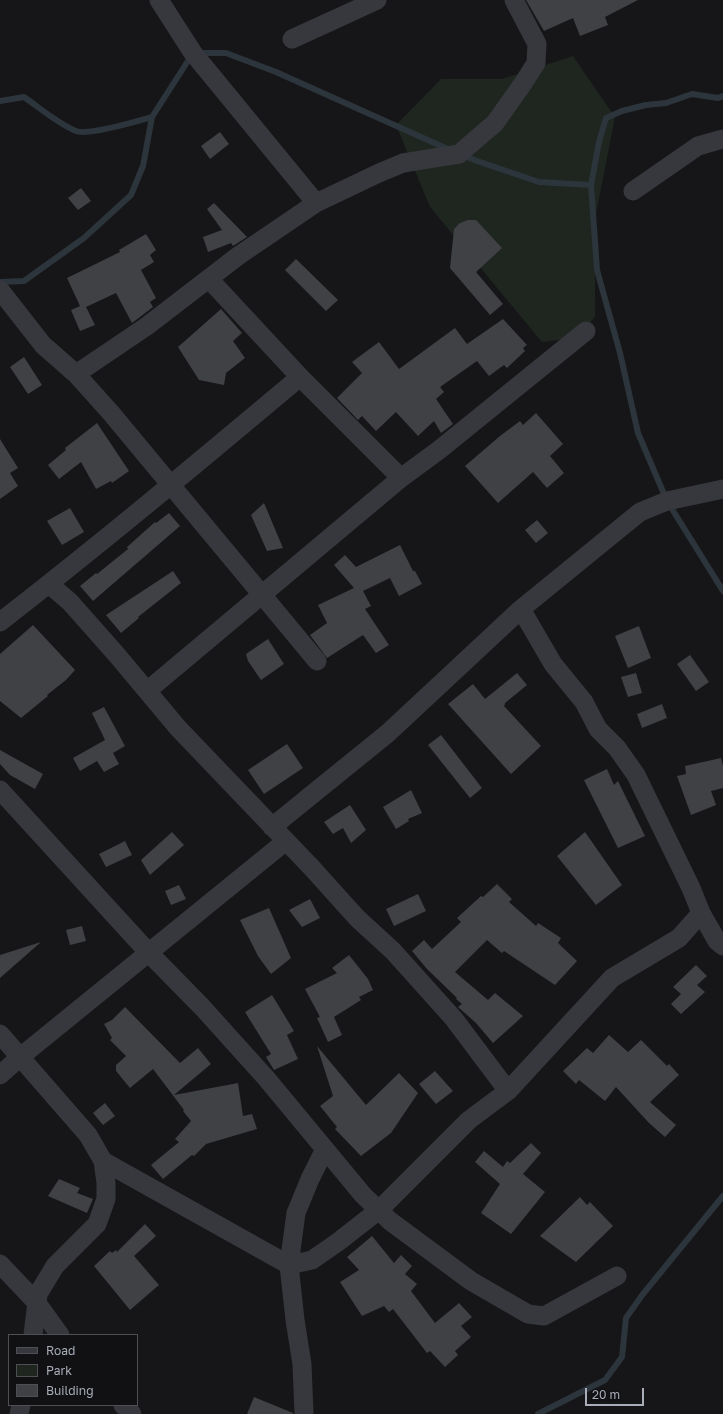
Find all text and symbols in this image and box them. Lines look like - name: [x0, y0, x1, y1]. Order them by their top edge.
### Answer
- legend: [8, 1334, 138, 1406]
- text: Road: [46, 1343, 75, 1358]
- text: Park: [46, 1363, 72, 1378]
- scale bar: [587, 1380, 646, 1406]
- text: Building: [46, 1383, 94, 1398]
- text: 20 m: [592, 1387, 620, 1402]

